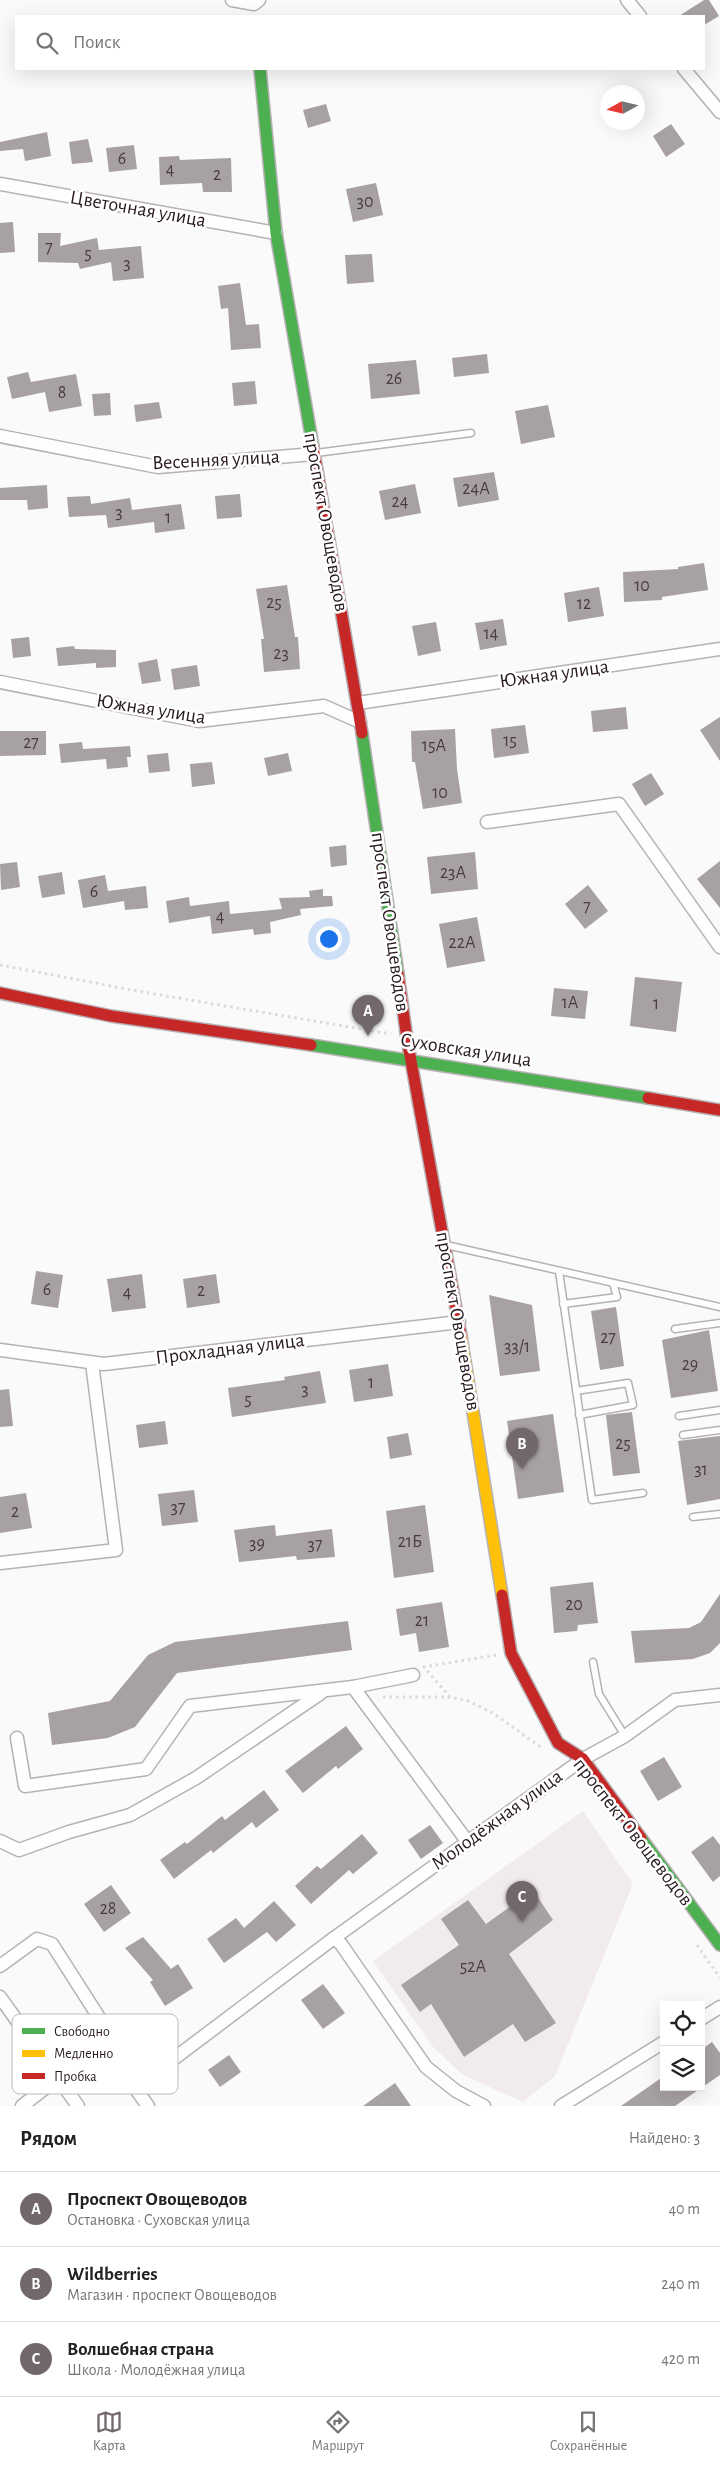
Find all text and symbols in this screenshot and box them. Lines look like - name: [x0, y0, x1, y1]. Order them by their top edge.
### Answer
- search box: [15, 15, 705, 70]
- icon: search: [33, 29, 61, 57]
- text: Поиск: [73, 33, 120, 52]
- north arrow: [600, 85, 645, 130]
- house number: 6: [118, 150, 126, 168]
- house number: 4: [166, 161, 175, 179]
- house number: 2: [213, 166, 221, 184]
- street label: Цветочная улица: [68, 187, 208, 231]
- house number: 30: [357, 193, 373, 211]
- house number: 7: [45, 239, 53, 257]
- house number: 5: [84, 245, 92, 263]
- house number: 3: [123, 255, 131, 273]
- house number: 26: [386, 370, 402, 388]
- house number: 8: [58, 384, 66, 402]
- street label: проспект Овощеводов: [300, 431, 352, 613]
- street label: Весенняя улица: [152, 447, 280, 473]
- house number: 24А: [462, 480, 490, 498]
- house number: 24: [392, 493, 409, 511]
- house number: 3: [115, 504, 123, 522]
- house number: 1: [165, 509, 171, 527]
- house number: 10: [634, 577, 650, 595]
- house number: 25: [266, 594, 282, 612]
- house number: 12: [577, 595, 591, 613]
- house number: 14: [484, 625, 499, 643]
- house number: 23: [273, 645, 289, 663]
- street label: Южная улица: [498, 656, 610, 692]
- street label: Южная улица: [95, 690, 207, 728]
- house number: 15: [503, 732, 517, 750]
- house number: 27: [23, 734, 39, 752]
- house number: 15А: [422, 737, 447, 755]
- house number: 10: [432, 784, 448, 802]
- street label: проспект Овощеводов: [367, 831, 413, 1013]
- house number: 23А: [440, 864, 467, 882]
- house number: 6: [90, 883, 98, 901]
- house number: 7: [583, 898, 591, 916]
- house number: 4: [216, 908, 225, 926]
- your location: [316, 926, 342, 952]
- house number: 22А: [449, 934, 476, 952]
- house number: 1А: [562, 994, 579, 1012]
- pin: A: [352, 995, 384, 1036]
- house number: 1: [653, 995, 659, 1013]
- street label: Суховская улица: [399, 1030, 533, 1070]
- street label: проспект Овощеводов: [432, 1230, 484, 1412]
- house number: 6: [43, 1281, 51, 1299]
- house number: 2: [197, 1282, 205, 1300]
- house number: 4: [123, 1284, 132, 1302]
- house number: 27: [600, 1329, 616, 1347]
- street label: Прохладная улица: [154, 1330, 306, 1368]
- house number: 33/1: [504, 1338, 530, 1356]
- house number: 29: [682, 1356, 698, 1374]
- house number: 1: [368, 1374, 374, 1392]
- house number: 3: [301, 1381, 309, 1399]
- house number: 5: [244, 1391, 252, 1409]
- pin: B: [506, 1428, 538, 1469]
- house number: 25: [615, 1435, 631, 1453]
- house number: 31: [694, 1461, 708, 1479]
- house number: 37: [171, 1499, 185, 1517]
- house number: 2: [11, 1503, 19, 1521]
- house number: 21Б: [398, 1533, 422, 1551]
- house number: 39: [249, 1535, 265, 1553]
- house number: 37: [308, 1536, 322, 1554]
- house number: 20: [565, 1596, 583, 1614]
- house number: 21: [415, 1612, 429, 1630]
- street label: проспект Овощеводов: [569, 1754, 697, 1910]
- street label: Молодёжная улица: [428, 1766, 566, 1874]
- pin: C: [506, 1881, 538, 1922]
- house number: 28: [100, 1900, 116, 1918]
- house number: 52А: [460, 1958, 487, 1976]
- map controls: [660, 2001, 705, 2091]
- button: locate: [660, 2001, 705, 2046]
- legend: [12, 2014, 178, 2094]
- text: Свободно: [54, 2025, 110, 2039]
- button: layers: [660, 2046, 705, 2091]
- text: Медленно: [54, 2047, 113, 2061]
- text: Пробка: [54, 2070, 97, 2084]
- text: Рядом: [20, 2128, 77, 2149]
- text: Найдено: 3: [629, 2130, 700, 2146]
- text: Проспект Овощеводов: [67, 2190, 247, 2209]
- text: A: [31, 2201, 41, 2217]
- text: 40 m: [668, 2201, 700, 2217]
- text: Остановка · Суховская улица: [67, 2212, 250, 2228]
- text: Wildberries: [67, 2265, 157, 2284]
- text: B: [31, 2276, 41, 2292]
- text: 240 m: [661, 2276, 700, 2292]
- text: Магазин · проспект Овощеводов: [67, 2287, 277, 2303]
- text: Волшебная страна: [67, 2340, 214, 2359]
- text: C: [32, 2351, 40, 2367]
- text: 420 m: [661, 2351, 700, 2367]
- text: Школа · Молодёжная улица: [67, 2362, 245, 2378]
- tab: Карта: [93, 2408, 126, 2455]
- tab: Маршрут: [311, 2408, 364, 2455]
- tab: Сохранённые: [550, 2408, 627, 2455]

